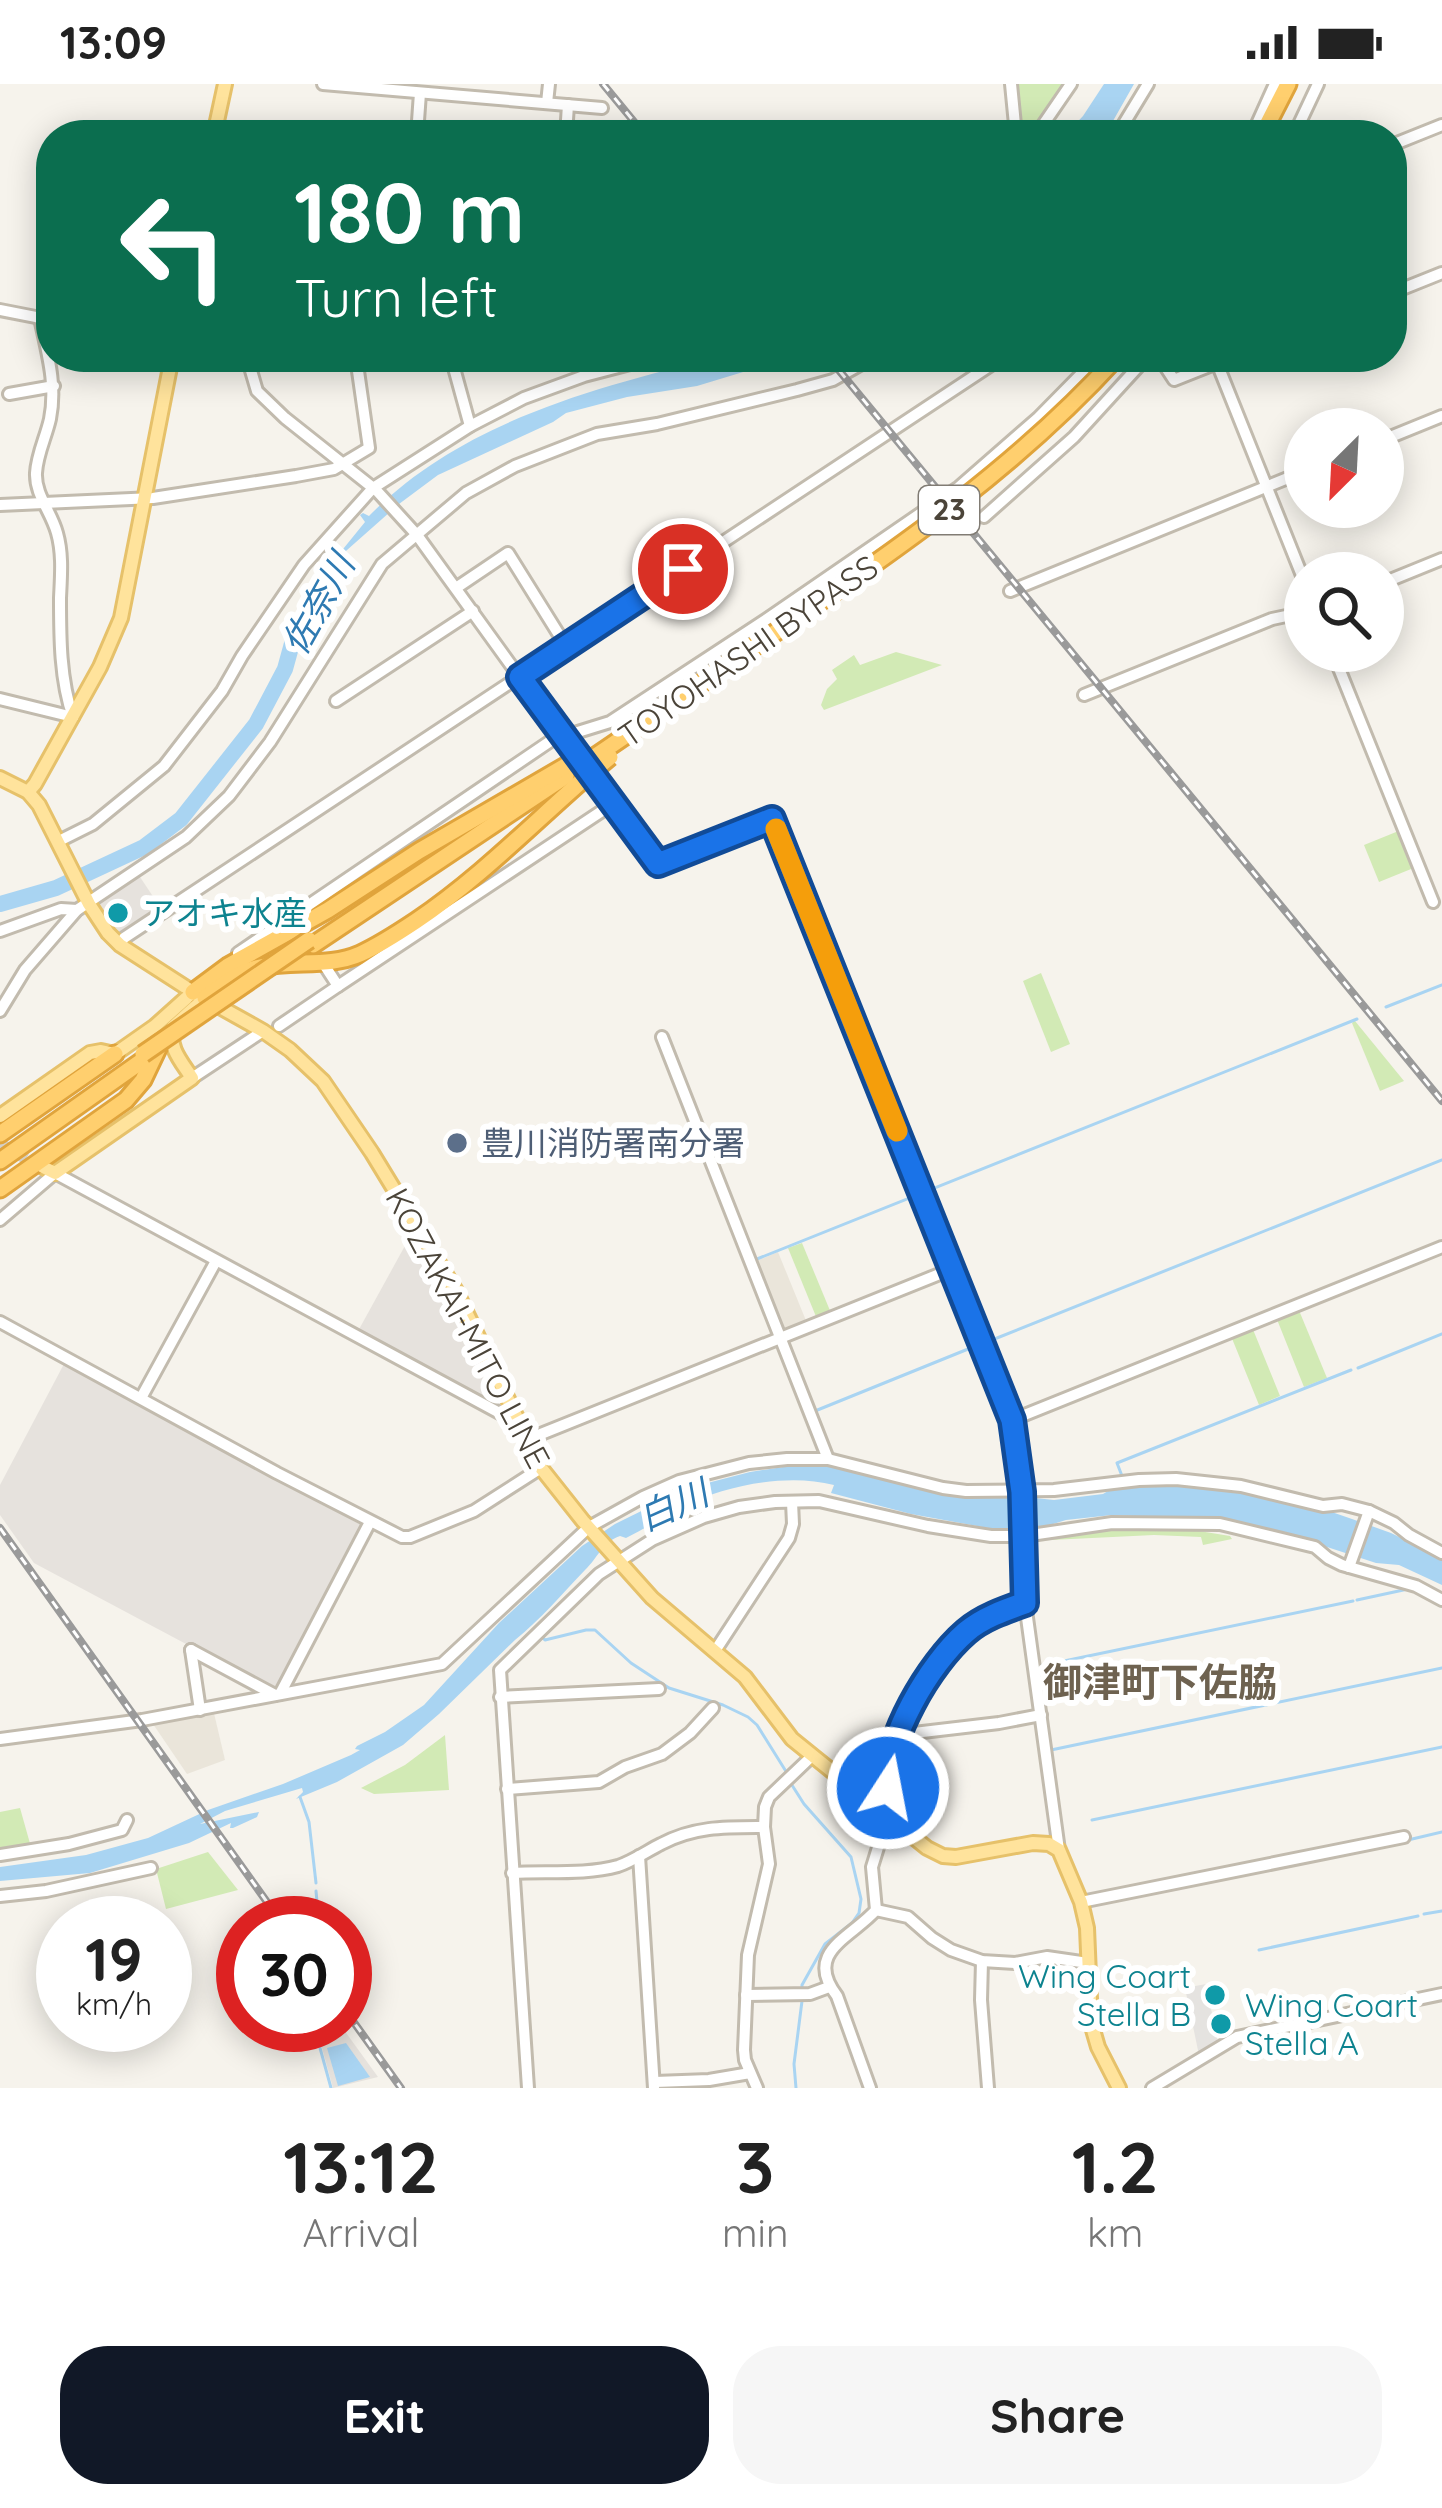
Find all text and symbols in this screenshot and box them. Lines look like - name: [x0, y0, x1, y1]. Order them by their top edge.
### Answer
- text: 13:09: [60, 14, 167, 70]
- text: 180 m: [294, 159, 525, 264]
- icon: left: [96, 168, 252, 324]
- text: Turn left: [294, 263, 498, 331]
- north arrow: [1284, 408, 1404, 528]
- map controls: [1284, 408, 1404, 672]
- road number: 23: [919, 486, 979, 534]
- pin: [632, 518, 734, 620]
- icon: arrive: [650, 536, 716, 602]
- water label: 佐奈川: [272, 542, 365, 662]
- street label: TOYOHASHI BYPASS: [610, 546, 885, 755]
- button: search: [1284, 552, 1404, 672]
- place label: アオキ水産: [142, 892, 307, 933]
- marker: アオキ水産: [105, 900, 131, 926]
- place label: 豊川消防署南分署: [481, 1122, 745, 1163]
- marker: 豊川消防署南分署: [444, 1130, 470, 1156]
- street label: KOZAKAI-MITO LINE: [377, 1181, 560, 1475]
- water label: 白川: [631, 1468, 718, 1540]
- district label: 御津町下佐脇: [1043, 1657, 1277, 1706]
- position arrow: [825, 1725, 951, 1851]
- speed limit sign: 30: [216, 1896, 372, 2052]
- text: 19: [85, 1921, 143, 1996]
- place label: Wing Coart Stella B: [1018, 1955, 1191, 2034]
- marker: Wing Coart Stella B: [1202, 1982, 1228, 2008]
- place label: Wing Coart Stella A: [1245, 1984, 1418, 2063]
- text: km/h: [76, 1985, 152, 2023]
- marker: Wing Coart Stella A: [1208, 2011, 1234, 2037]
- text: 13:12: [283, 2121, 439, 2211]
- text: 3: [736, 2121, 775, 2211]
- text: 1.2: [1072, 2121, 1159, 2211]
- text: Arrival: [303, 2208, 419, 2257]
- text: min: [722, 2208, 788, 2257]
- text: km: [1087, 2208, 1143, 2257]
- button: Exit: [60, 2346, 709, 2484]
- button: Share: [733, 2346, 1382, 2484]

